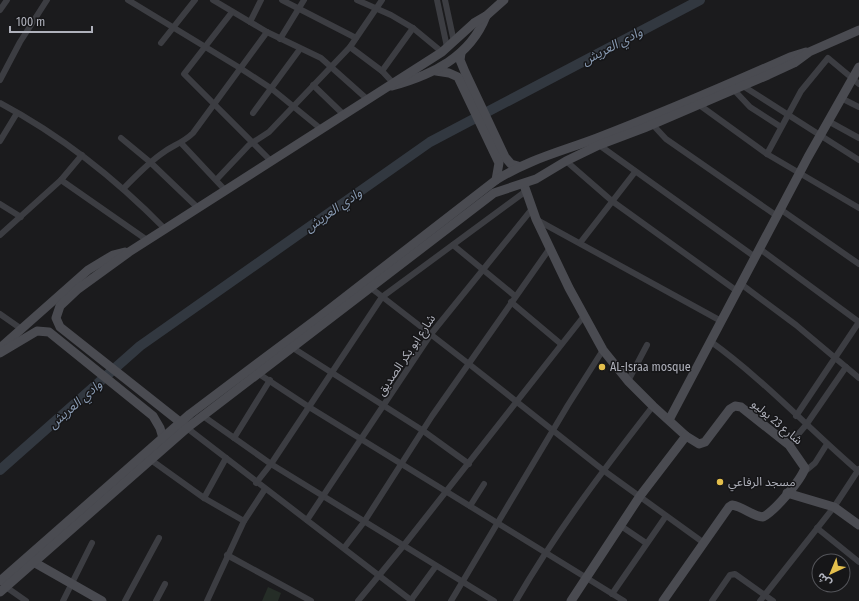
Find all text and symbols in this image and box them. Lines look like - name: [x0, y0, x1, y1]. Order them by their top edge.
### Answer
- scale bar: [10, 8, 92, 34]
- text: 100 m: [16, 15, 45, 29]
- water label: وادي العريش: [579, 24, 646, 71]
- water label: وادي العريش: [302, 185, 366, 238]
- street label: شارع ابو بكر الصديق: [374, 312, 440, 399]
- place label: AL-Israa mosque: [610, 360, 691, 374]
- marker: AL-Israa mosque: [597, 362, 607, 372]
- water label: وادي العريش: [45, 376, 107, 434]
- street label: شارع 23 يوليو: [747, 397, 805, 449]
- place label: مسجد الرفاعي: [728, 475, 795, 492]
- marker: مسجد الرفاعي: [715, 477, 725, 487]
- north arrow: [811, 553, 851, 593]
- text: ش: [814, 570, 834, 590]

